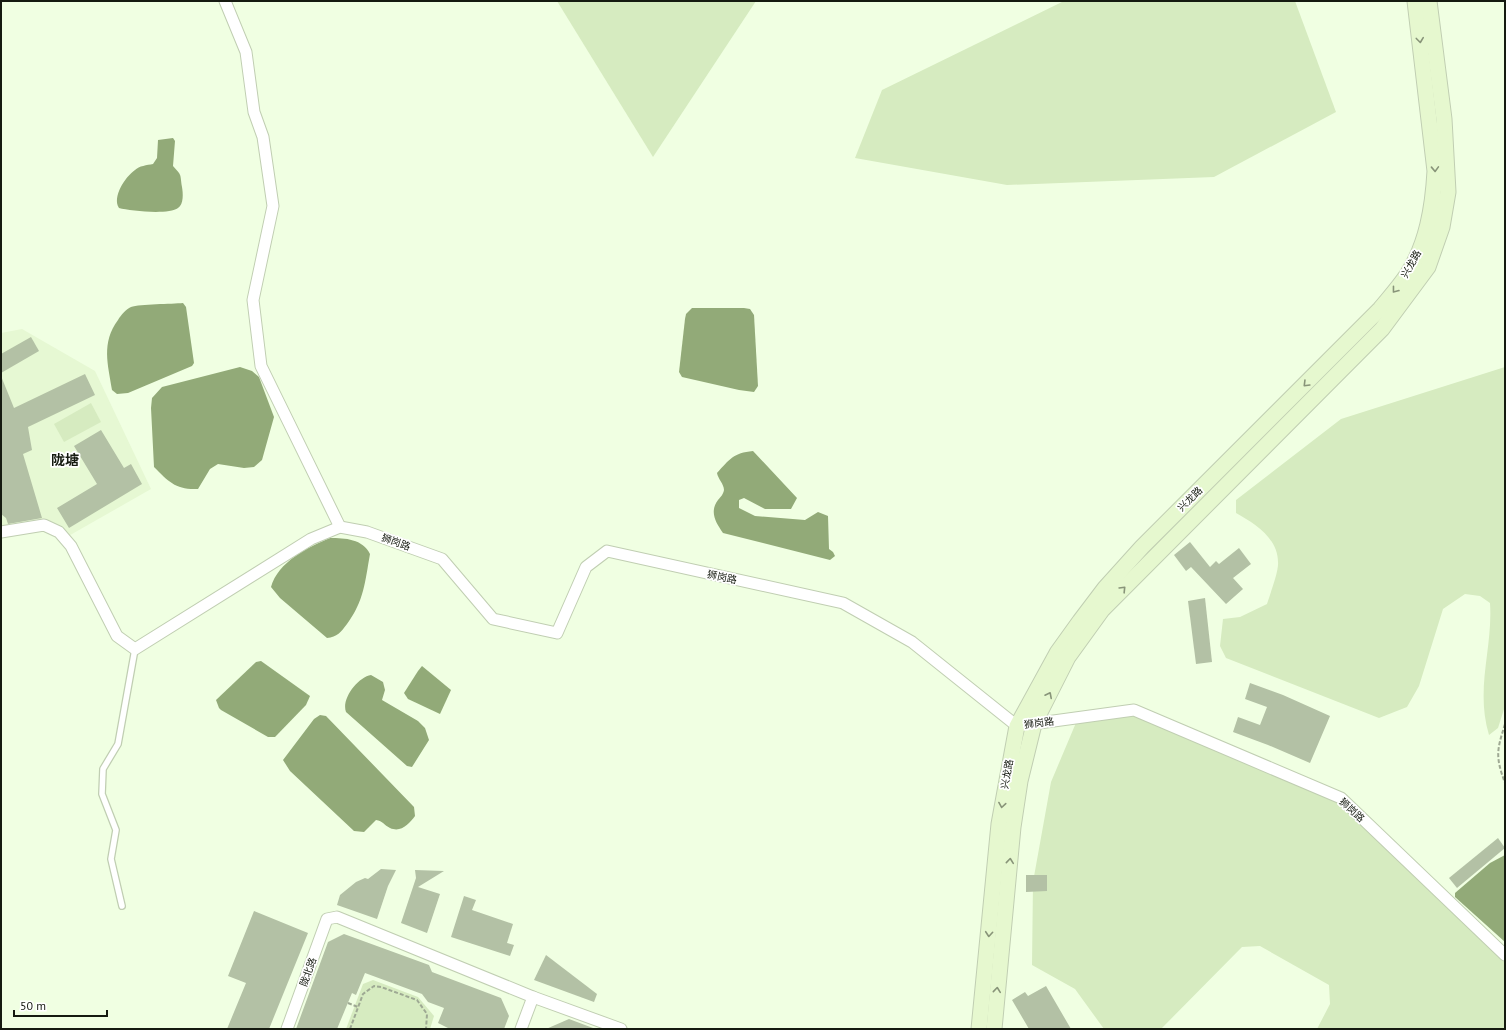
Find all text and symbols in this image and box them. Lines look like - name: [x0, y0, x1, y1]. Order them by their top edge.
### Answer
- one-way arrow: [1415, 37, 1424, 43]
- one-way arrow: [1430, 166, 1439, 172]
- street label: 兴龙路: [1398, 248, 1424, 280]
- one-way arrow: [1393, 285, 1400, 292]
- one-way arrow: [1303, 379, 1311, 387]
- district label: 陇塘: [51, 451, 79, 469]
- street label: 兴龙路: [1175, 484, 1205, 514]
- street label: 狮岗路: [380, 531, 412, 553]
- street label: 狮岗路: [706, 568, 738, 586]
- one-way arrow: [1118, 586, 1126, 594]
- one-way arrow: [1044, 691, 1052, 699]
- street label: 狮岗路: [1023, 715, 1055, 731]
- street label: 兴龙路: [998, 758, 1016, 790]
- street label: 狮岗路: [1337, 795, 1367, 825]
- one-way arrow: [998, 802, 1007, 808]
- one-way arrow: [1005, 858, 1014, 864]
- one-way arrow: [984, 931, 993, 937]
- street label: 陇北路: [297, 956, 319, 988]
- one-way arrow: [993, 987, 1002, 993]
- scale bar: [14, 992, 107, 1018]
- text: 50 m: [20, 998, 46, 1013]

